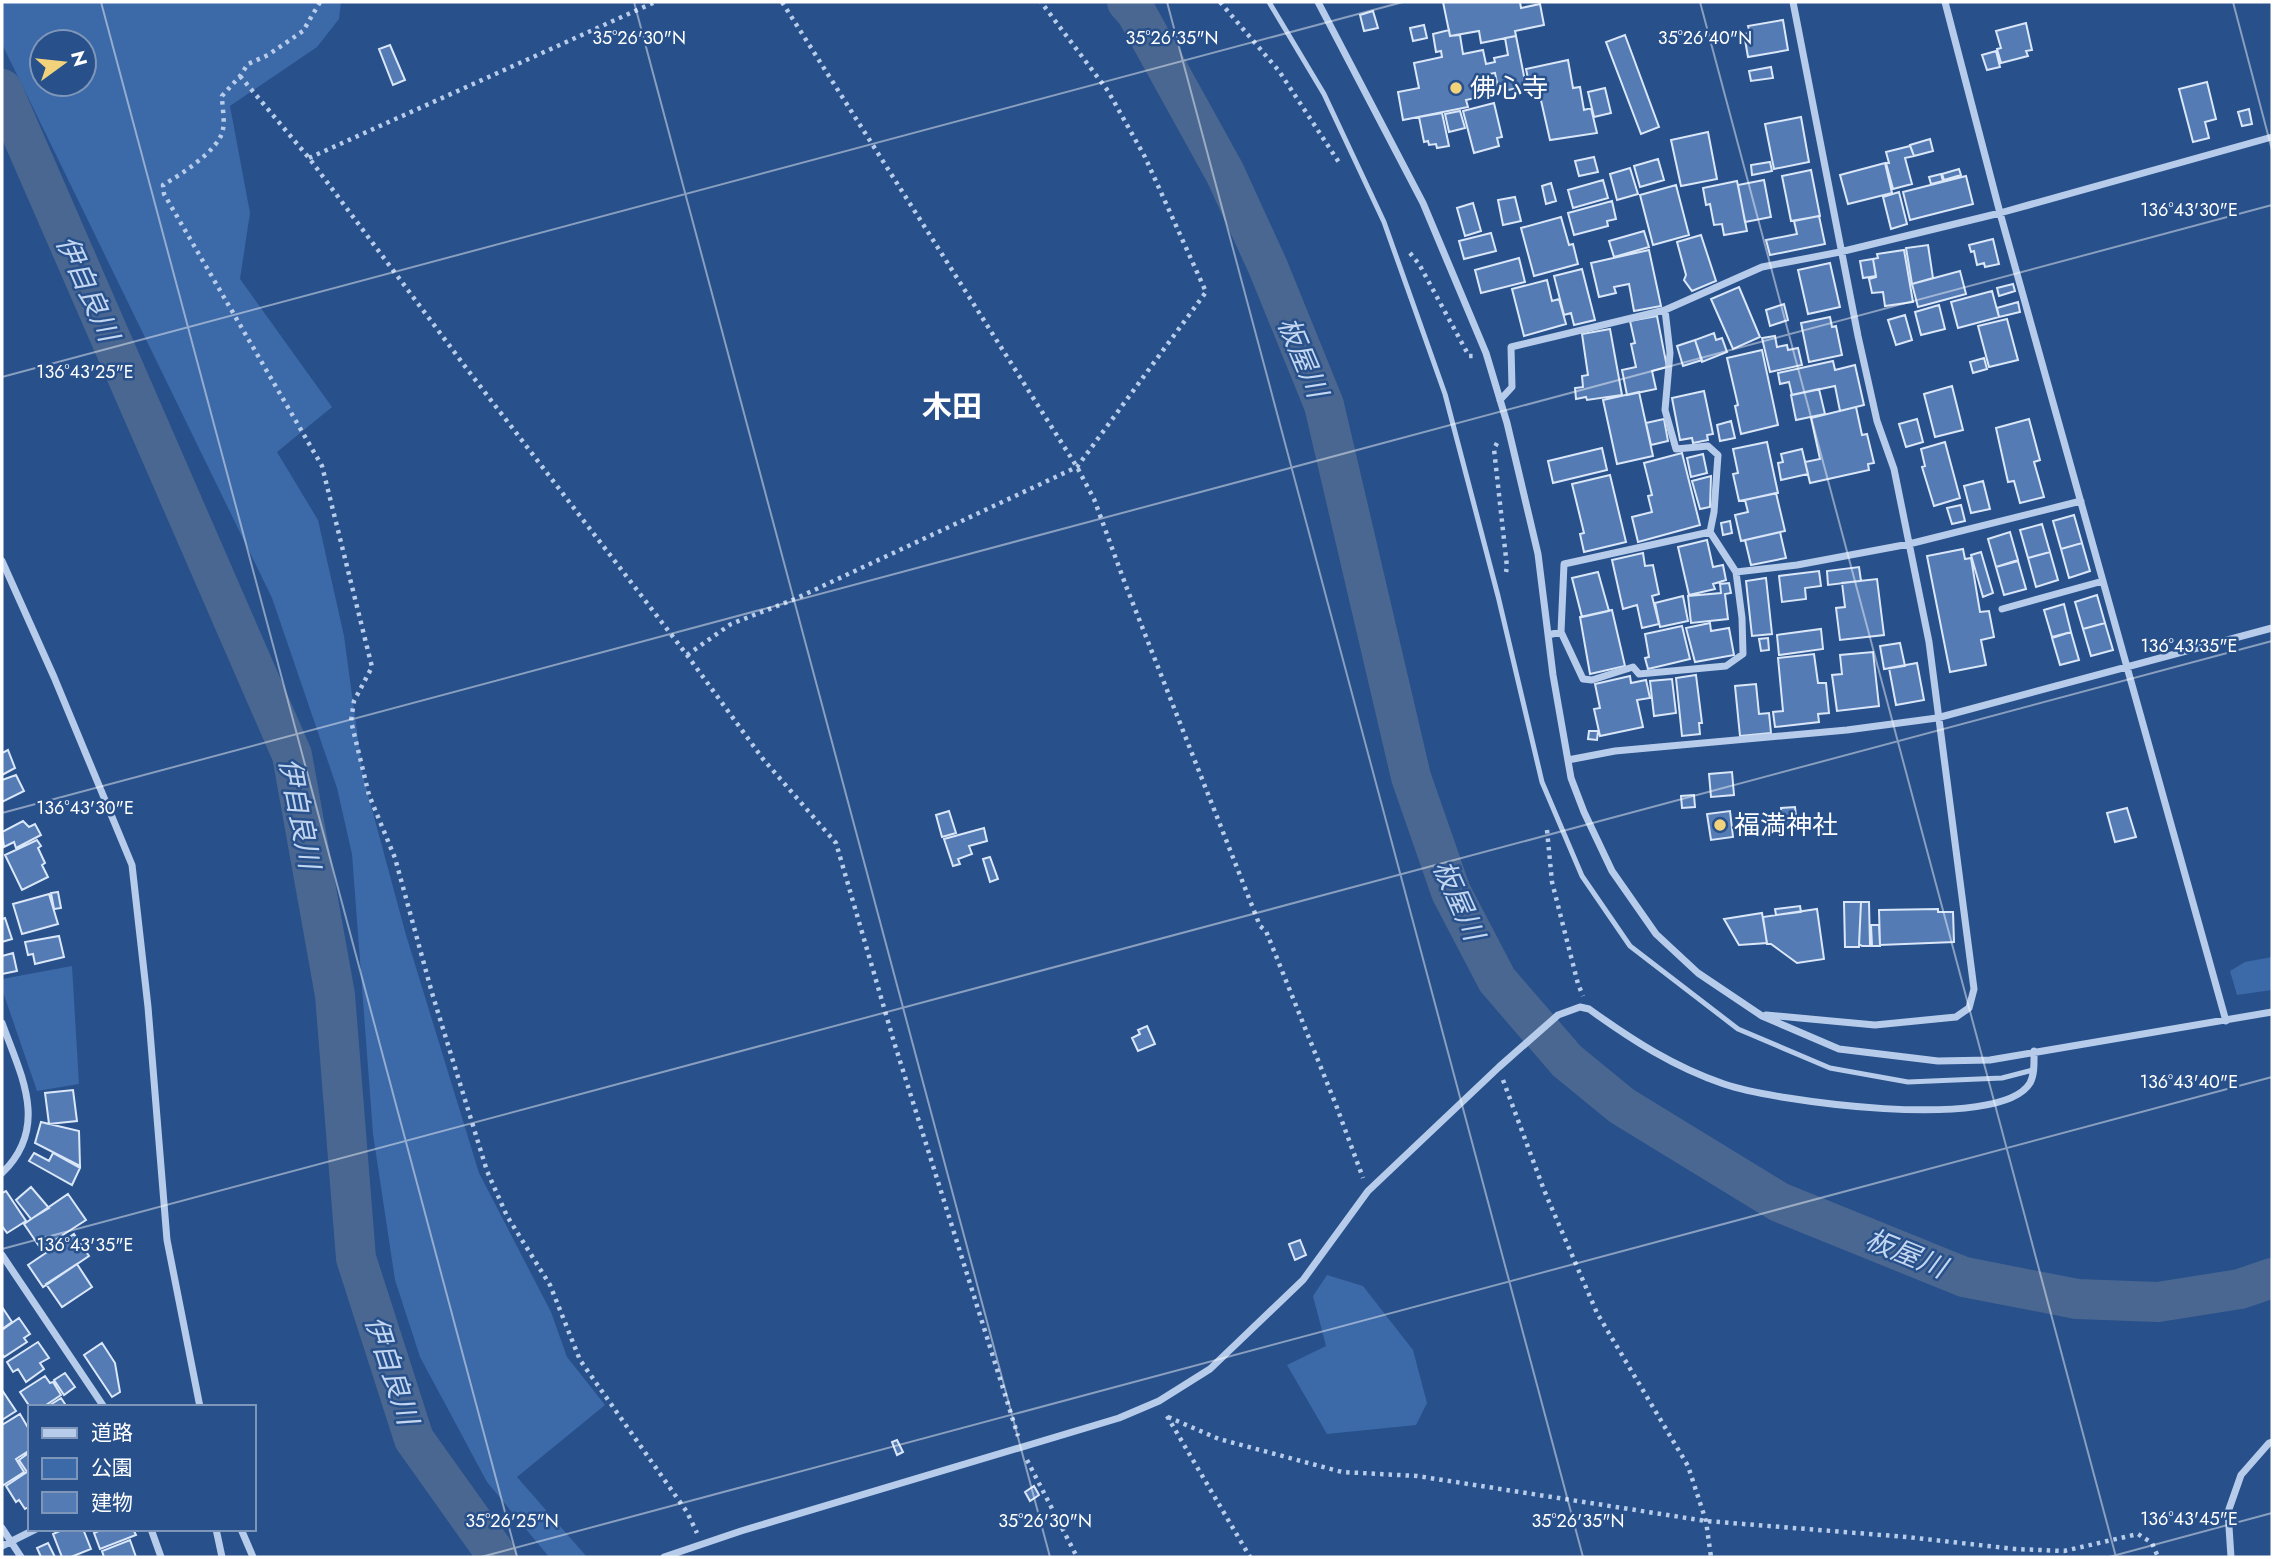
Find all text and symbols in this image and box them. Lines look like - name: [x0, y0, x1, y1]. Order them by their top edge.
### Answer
- text: 35°26'30"N: [592, 25, 686, 51]
- text: 35°26'35"N: [1125, 25, 1219, 51]
- text: 35°26'40"N: [1658, 25, 1752, 51]
- north arrow: [28, 28, 98, 98]
- text: N: [64, 48, 94, 70]
- place label: 佛心寺: [1470, 69, 1548, 107]
- marker: 佛心寺: [1448, 80, 1464, 96]
- text: 136°43'30"E: [2140, 197, 2238, 223]
- water label: 伊自良川: [46, 229, 130, 350]
- water label: 板屋川: [1267, 311, 1339, 407]
- text: 136°43'25"E: [36, 359, 134, 385]
- district label: 木田: [922, 385, 982, 428]
- text: 136°43'35"E: [2140, 633, 2238, 659]
- water label: 伊自良川: [269, 754, 331, 875]
- text: 136°43'30"E: [36, 795, 134, 821]
- place label: 福満神社: [1734, 806, 1838, 844]
- marker: 福満神社: [1712, 817, 1728, 833]
- water label: 板屋川: [1423, 853, 1496, 950]
- text: 136°43'40"E: [2140, 1069, 2238, 1095]
- water label: 板屋川: [1859, 1219, 1955, 1289]
- text: 136°43'35"E: [36, 1232, 134, 1258]
- water label: 伊自良川: [355, 1311, 429, 1433]
- legend: [28, 1405, 256, 1531]
- text: 道路: [91, 1418, 133, 1448]
- text: 公園: [91, 1453, 133, 1483]
- text: 建物: [91, 1488, 133, 1518]
- text: 136°43'45"E: [2140, 1506, 2238, 1532]
- text: 35°26'25"N: [465, 1508, 559, 1534]
- text: 35°26'30"N: [998, 1508, 1092, 1534]
- text: 35°26'35"N: [1531, 1508, 1625, 1534]

